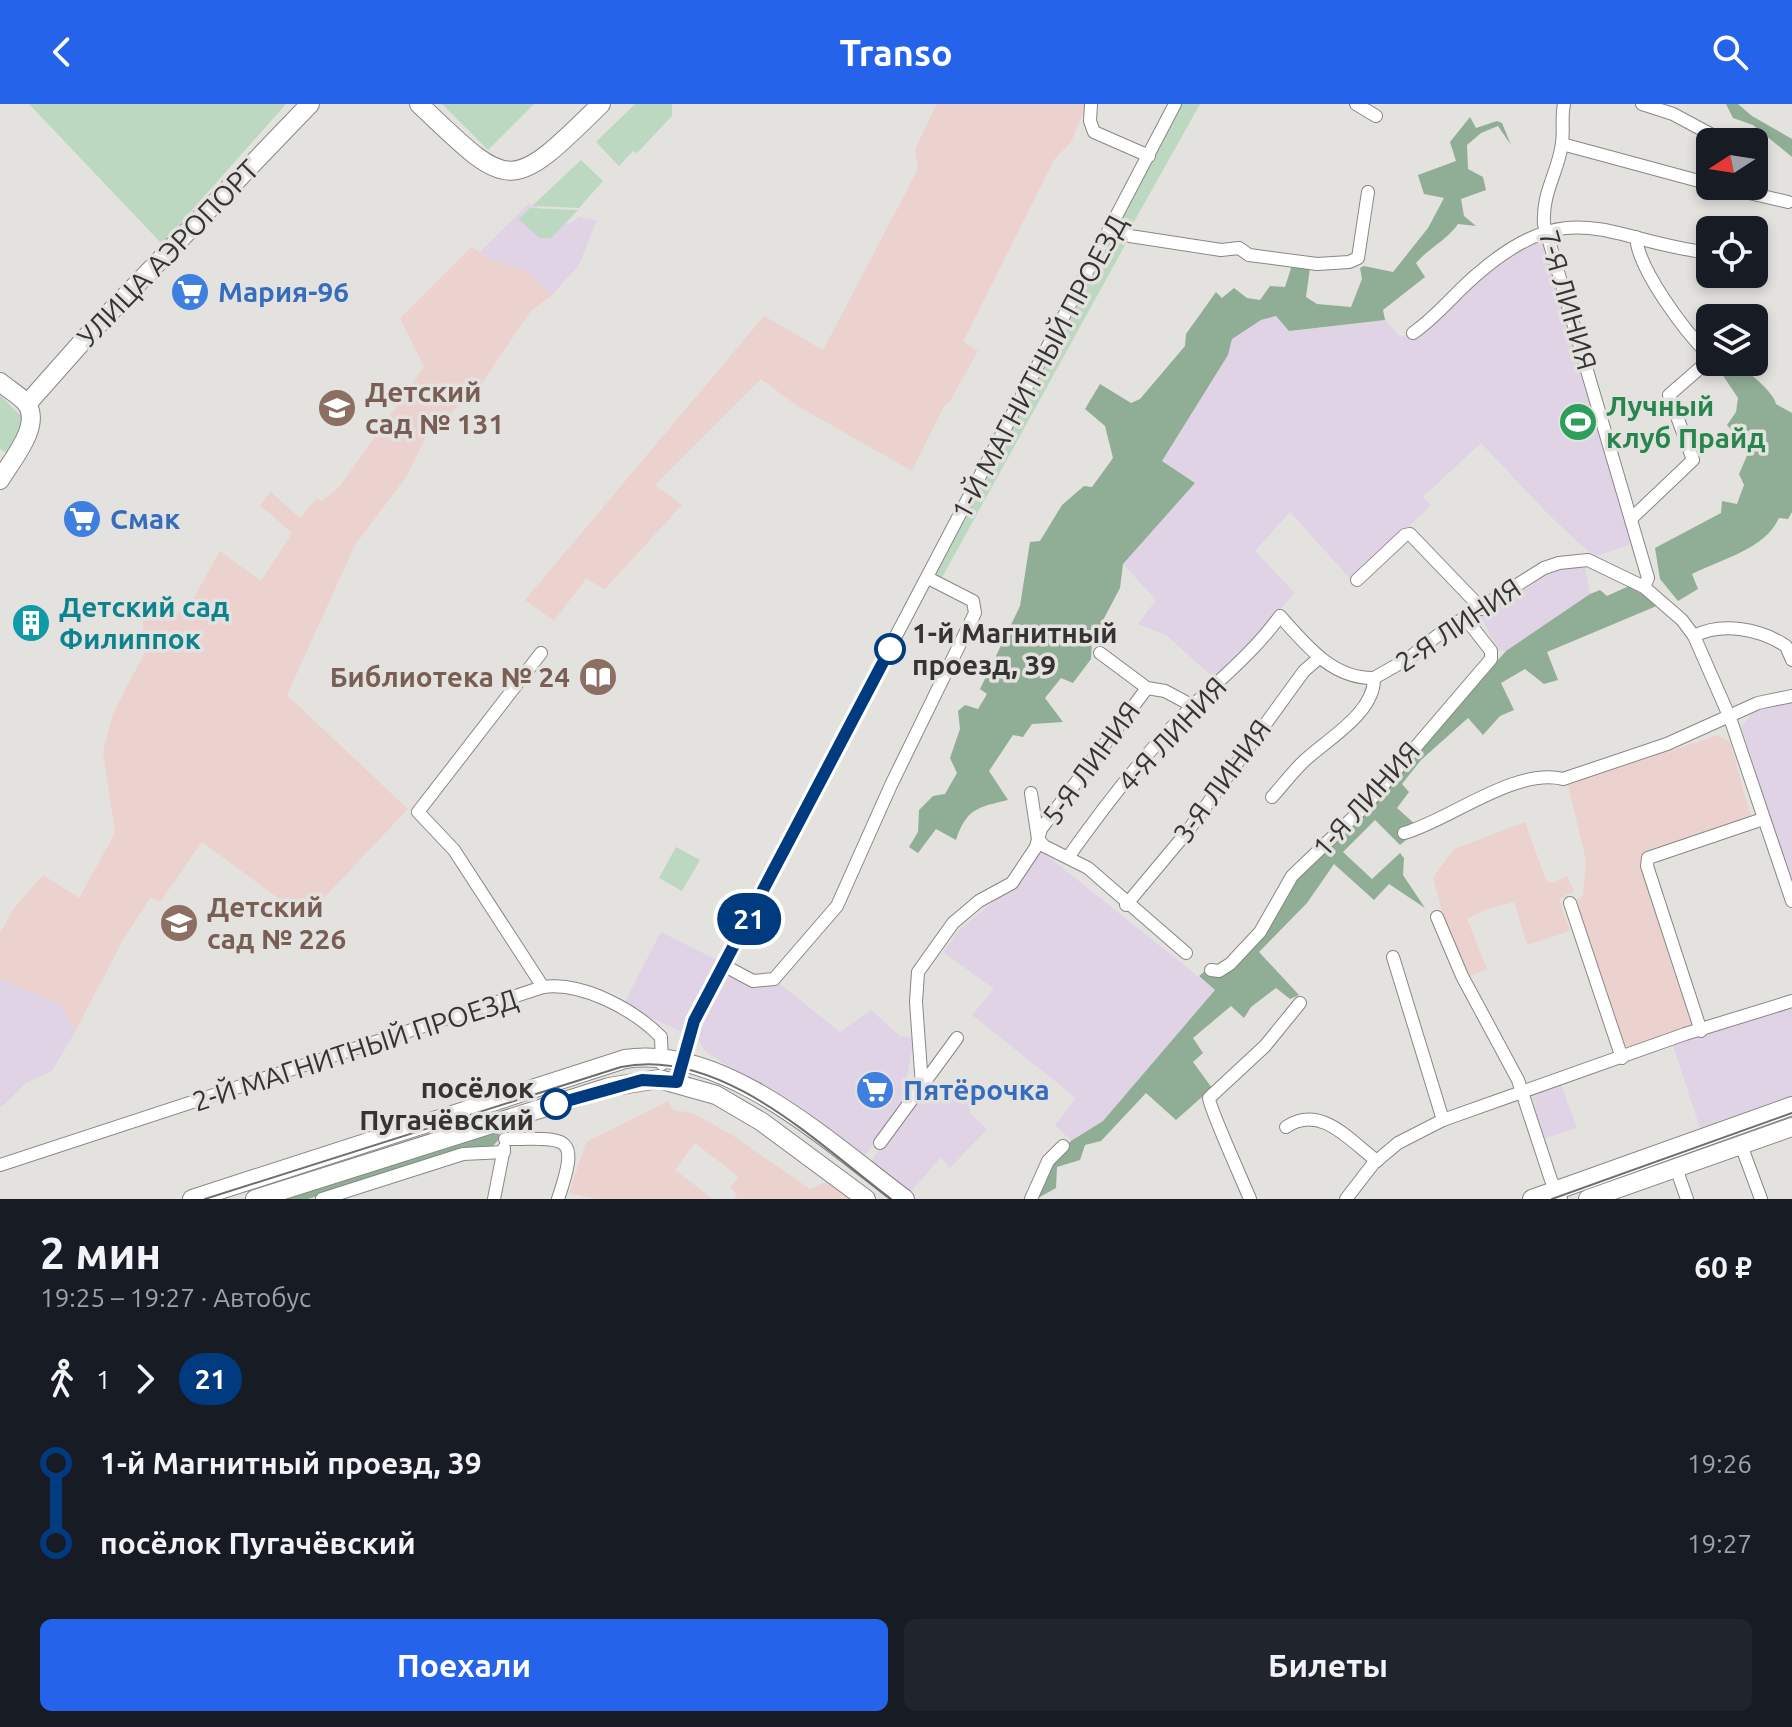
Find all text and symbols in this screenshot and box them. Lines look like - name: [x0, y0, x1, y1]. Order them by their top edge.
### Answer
- icon: back: [40, 30, 84, 74]
- icon: search: [1708, 30, 1752, 74]
- text: Transo: [839, 32, 953, 73]
- north arrow: [1696, 128, 1768, 200]
- map controls: [1696, 128, 1768, 376]
- street label: УЛИЦА АЭРОПОРТ: [71, 153, 265, 352]
- street label: 1-Й МАГНИТНЫЙ ПРОЕЗД: [945, 209, 1132, 524]
- button: locate: [1696, 216, 1768, 288]
- street label: 7-Я ЛИНИЯ: [1534, 226, 1603, 373]
- supermarket icon: Мария-96: [169, 271, 211, 313]
- place label: Мария-96: [218, 276, 349, 307]
- button: layers: [1696, 304, 1768, 376]
- place label: Детский сад № 131: [365, 376, 504, 439]
- school or university icon: Детский сад № 131: [316, 387, 358, 429]
- place label: Лучный клуб Прайд: [1606, 390, 1766, 453]
- sports icon: Лучный клуб Прайд: [1557, 401, 1599, 443]
- supermarket icon: Смак: [61, 498, 103, 540]
- place label: Смак: [110, 503, 180, 534]
- street label: 2-Я ЛИНИЯ: [1389, 571, 1526, 678]
- place label: Детский сад Филиппок: [59, 591, 229, 654]
- building icon: Детский сад Филиппок: [10, 602, 52, 644]
- place label: 1-й Магнитный проезд, 39: [912, 617, 1118, 680]
- marker: 1-й Магнитный проезд, 39: [875, 634, 905, 664]
- library icon: Библиотека № 24: [577, 656, 619, 698]
- place label: Библиотека № 24: [330, 661, 570, 692]
- street label: 4-Я ЛИНИЯ: [1111, 670, 1232, 797]
- street label: 5-Я ЛИНИЯ: [1036, 695, 1145, 830]
- street label: 3-Я ЛИНИЯ: [1167, 713, 1276, 848]
- street label: 1-Я ЛИНИЯ: [1306, 735, 1425, 863]
- place label: Детский сад № 226: [207, 891, 346, 954]
- line badge: 21: [713, 893, 785, 945]
- school or university icon: Детский сад № 226: [158, 902, 200, 944]
- text: 21: [733, 903, 765, 934]
- street label: 2-Й МАГНИТНЫЙ ПРОЕЗД: [188, 982, 521, 1117]
- supermarket icon: Пятёрочка: [854, 1069, 896, 1111]
- place label: посёлок Пугачёвский: [359, 1072, 534, 1135]
- place label: Пятёрочка: [903, 1074, 1050, 1105]
- marker: посёлок Пугачёвский: [541, 1089, 571, 1119]
- text: 2 мин: [40, 1228, 161, 1277]
- text: 60 ₽: [1694, 1250, 1752, 1284]
- text: 19:25 – 19:27 · Автобус: [40, 1283, 311, 1312]
- icon: walk: [40, 1357, 84, 1401]
- icon: forward: [123, 1357, 167, 1401]
- text: 21: [195, 1363, 226, 1394]
- text: 1: [96, 1365, 111, 1394]
- text: 1-й Магнитный проезд, 39: [100, 1446, 482, 1480]
- text: 19:26: [1687, 1449, 1752, 1478]
- text: посёлок Пугачёвский: [100, 1526, 416, 1560]
- text: 19:27: [1687, 1529, 1752, 1558]
- button: Поехали: [40, 1619, 888, 1711]
- button: Билеты: [904, 1619, 1752, 1711]

